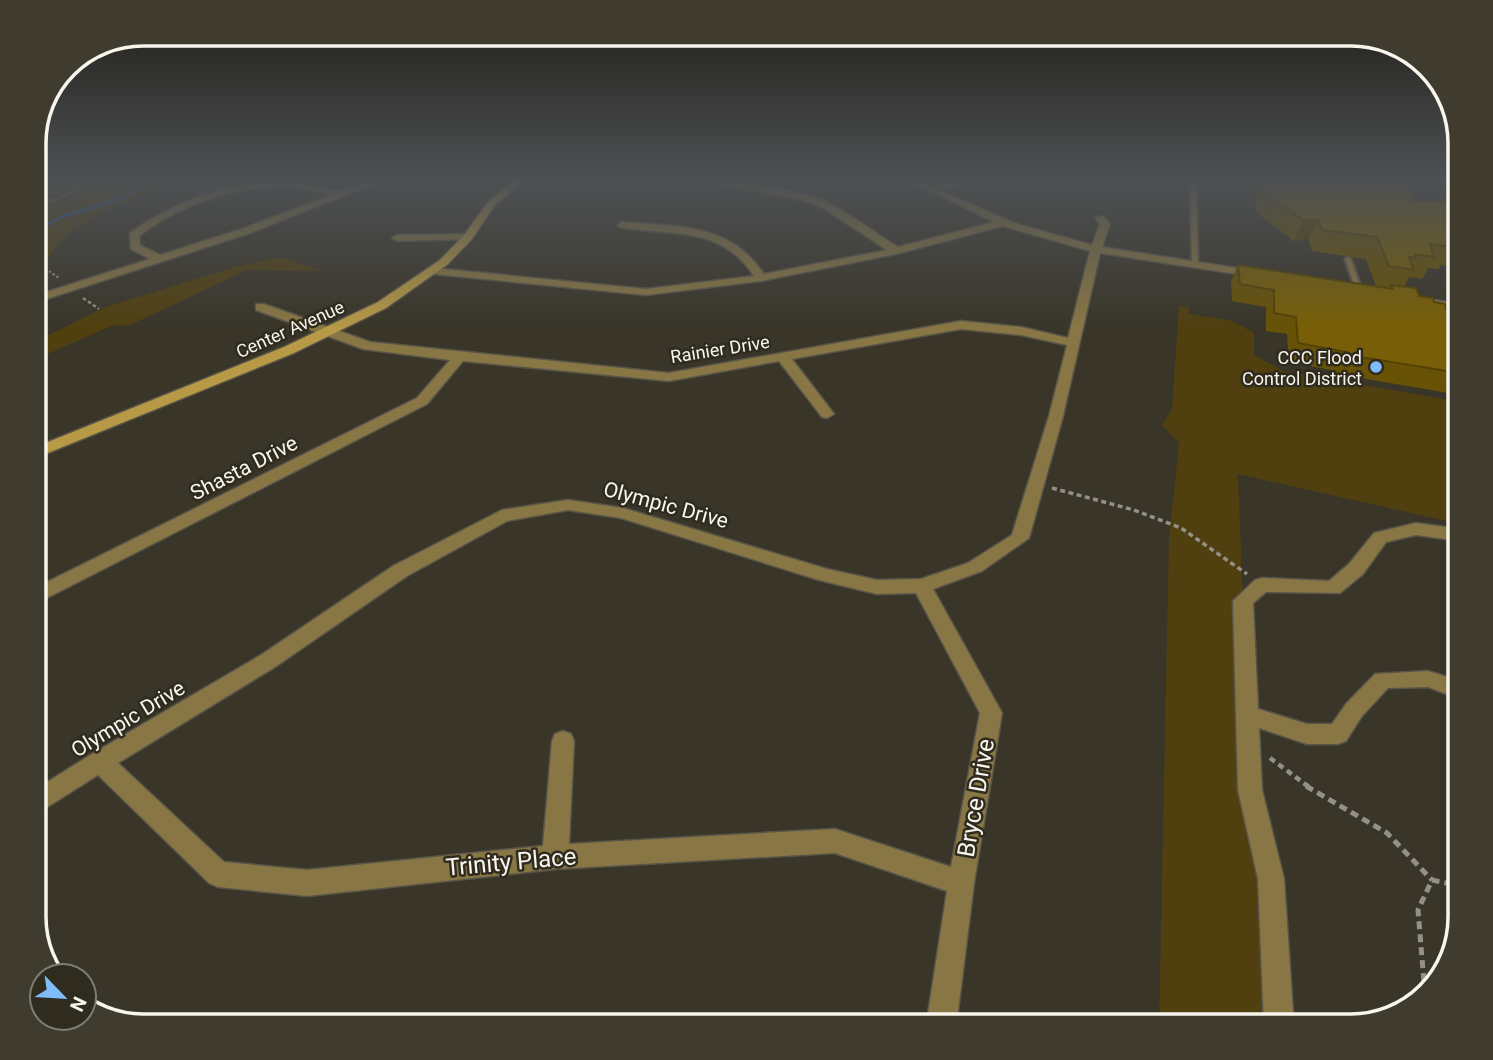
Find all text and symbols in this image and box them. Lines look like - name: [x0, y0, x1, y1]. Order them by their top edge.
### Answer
- street label: Center Avenue: [233, 296, 347, 362]
- street label: Rainier Drive: [669, 331, 771, 367]
- place label: CCC Flood Control District: [1242, 347, 1362, 389]
- marker: CCC Flood Control District: [1368, 359, 1384, 375]
- street label: Shasta Drive: [186, 431, 302, 505]
- street label: Olympic Drive: [601, 477, 731, 533]
- street label: Olympic Drive: [67, 676, 189, 762]
- street label: Bryce Drive: [952, 737, 1000, 859]
- street label: Trinity Place: [445, 842, 577, 882]
- north arrow: [28, 962, 98, 1032]
- text: N: [65, 993, 91, 1015]

